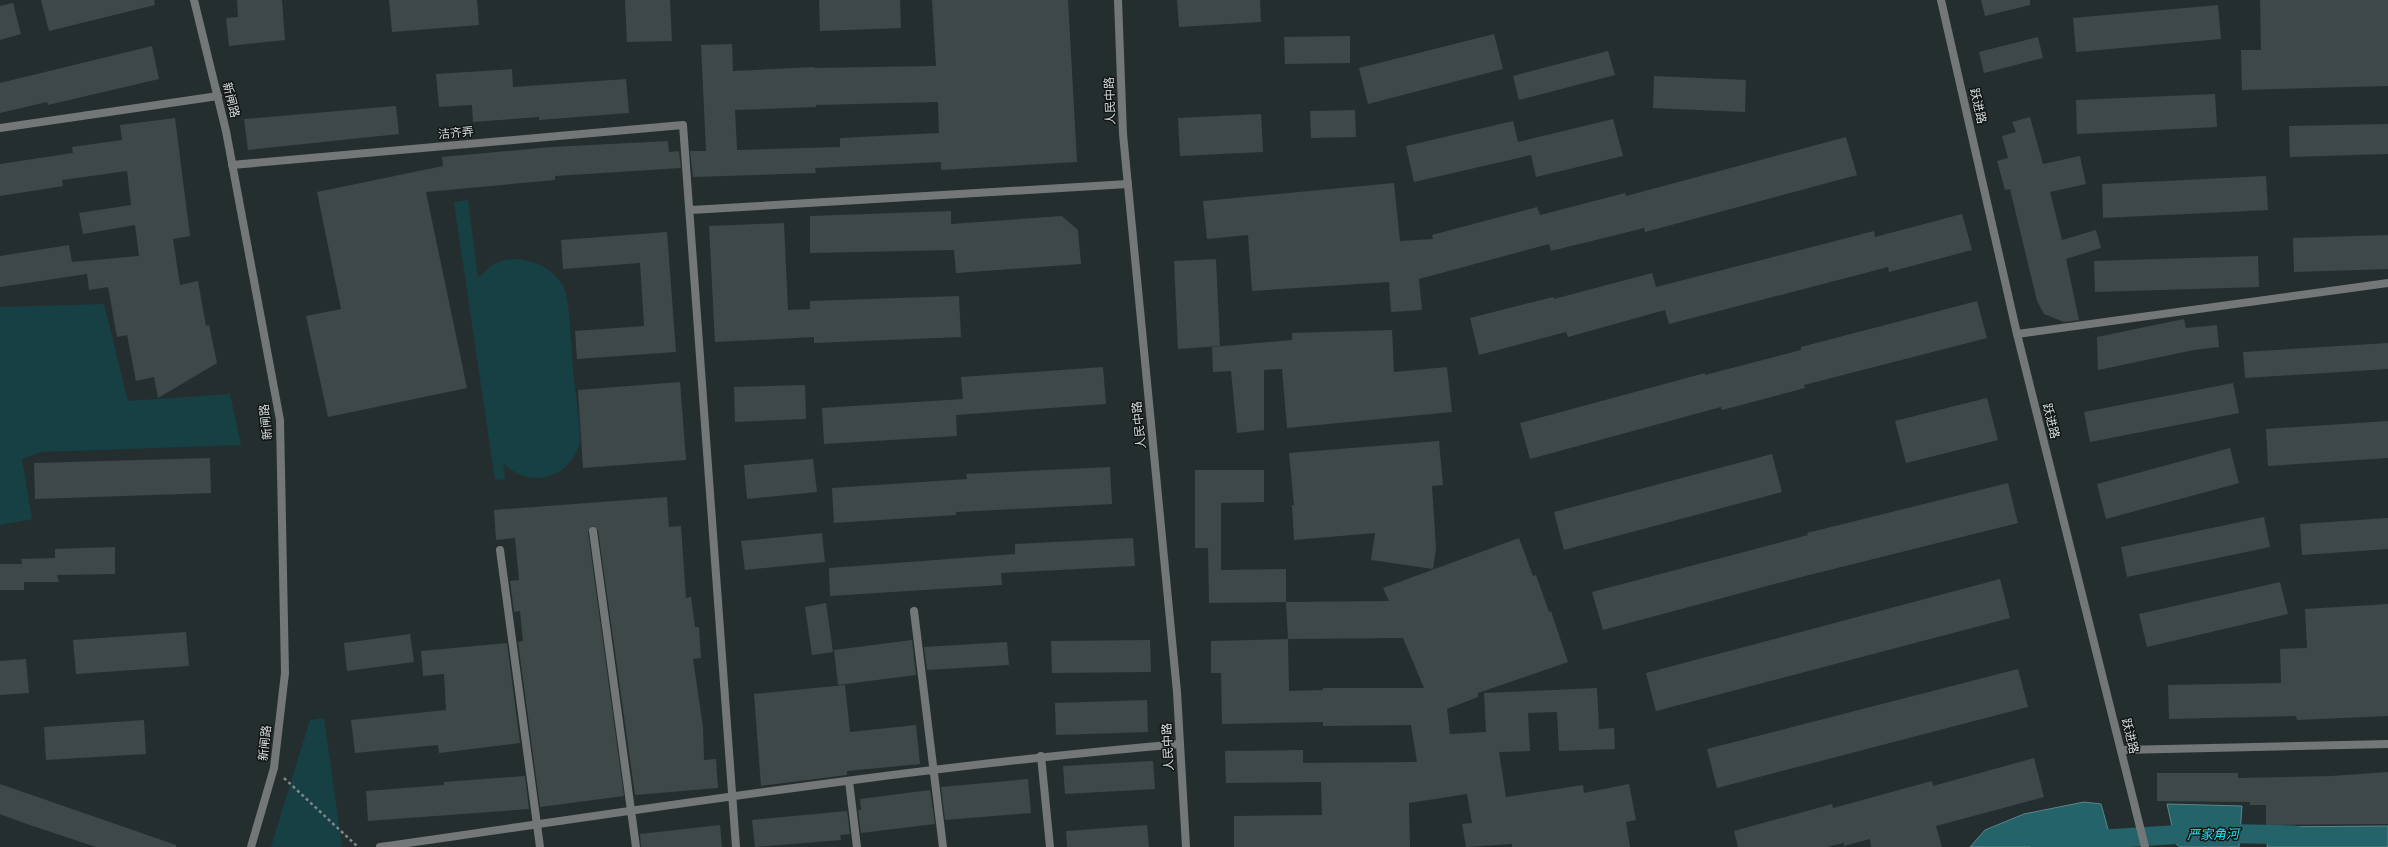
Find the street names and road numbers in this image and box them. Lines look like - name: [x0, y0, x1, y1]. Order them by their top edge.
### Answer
- street label: 人民中路: [1102, 77, 1120, 125]
- street label: 新闸路: [218, 81, 242, 120]
- street label: 跃进路: [1965, 87, 1989, 126]
- street label: 洁齐弄: [437, 124, 475, 144]
- street label: 人民中路: [1130, 400, 1150, 450]
- street label: 跃进路: [2038, 402, 2062, 441]
- street label: 新闸路: [257, 403, 277, 441]
- street label: 跃进路: [2117, 717, 2141, 756]
- street label: 人民中路: [1160, 723, 1178, 771]
- street label: 新闸路: [256, 724, 276, 762]

